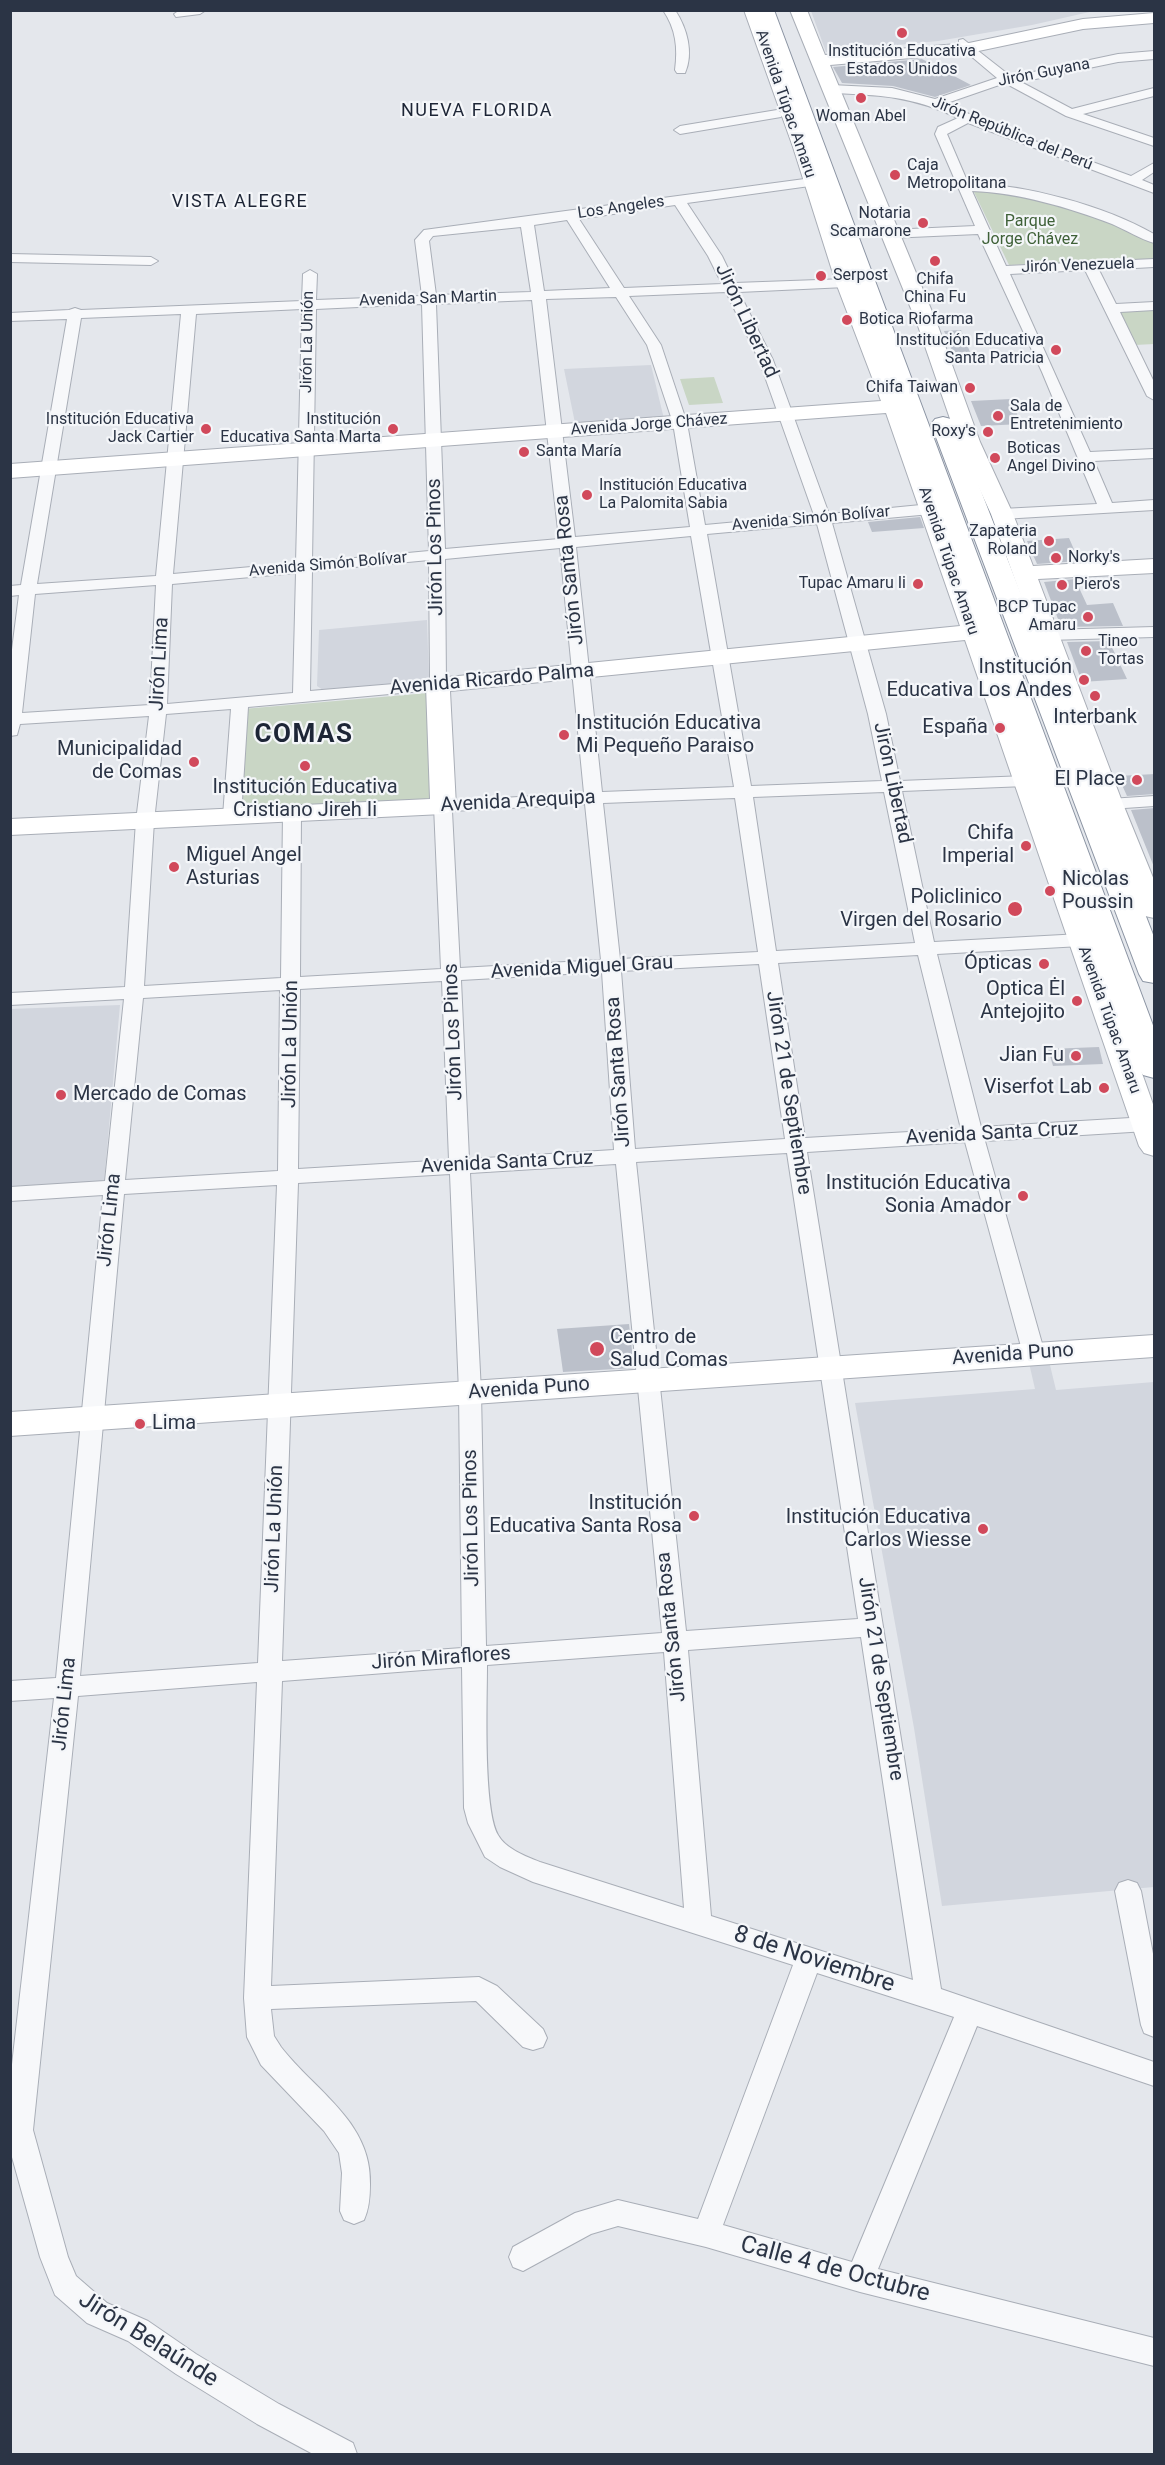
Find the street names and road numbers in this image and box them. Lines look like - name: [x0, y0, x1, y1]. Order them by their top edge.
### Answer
- street label: Avenida Túpac Amaru: [751, 27, 819, 181]
- street label: Jirón Guyana: [996, 55, 1092, 91]
- street label: Jirón República del Perú: [929, 93, 1095, 175]
- street label: Los Angeles: [576, 192, 666, 224]
- street label: Jirón Venezuela: [1021, 254, 1135, 278]
- street label: Jirón Libertad: [709, 260, 783, 382]
- street label: Avenida San Martin: [359, 287, 497, 311]
- street label: Jirón La Unión: [298, 291, 318, 393]
- street label: Avenida Jorge Chávez: [570, 410, 728, 440]
- street label: Jirón Los Pinos: [423, 478, 449, 616]
- street label: Avenida Túpac Amaru: [914, 484, 982, 638]
- street label: Jirón Santa Rosa: [550, 494, 590, 646]
- street label: Avenida Simón Bolívar: [731, 503, 891, 535]
- street label: Avenida Simón Bolívar: [248, 549, 408, 581]
- street label: Jirón Lima: [146, 616, 174, 712]
- street label: Avenida Ricardo Palma: [389, 659, 595, 701]
- street label: Jirón Libertad: [867, 720, 917, 846]
- street label: Avenida Arequipa: [440, 786, 596, 818]
- street label: Avenida Túpac Amaru: [1073, 944, 1145, 1096]
- street label: Avenida Miguel Grau: [490, 951, 674, 985]
- street label: Jirón Los Pinos: [440, 963, 468, 1101]
- street label: Jirón La Unión: [278, 980, 304, 1108]
- street label: Jirón 21 de Septiembre: [760, 989, 816, 1197]
- street label: Jirón Santa Rosa: [602, 996, 636, 1148]
- street label: Avenida Santa Cruz: [905, 1117, 1079, 1151]
- street label: Avenida Santa Cruz: [420, 1146, 594, 1180]
- street label: Jirón Lima: [93, 1172, 127, 1268]
- street label: Avenida Puno: [951, 1339, 1075, 1371]
- street label: Avenida Puno: [467, 1373, 591, 1405]
- street label: Jirón Los Pinos: [459, 1449, 485, 1587]
- street label: Jirón La Unión: [261, 1465, 289, 1593]
- street label: Jirón Santa Rosa: [652, 1551, 692, 1703]
- street label: Jirón 21 de Septiembre: [852, 1575, 908, 1783]
- street label: Jirón Miraflores: [370, 1642, 512, 1676]
- street label: Jirón Lima: [48, 1656, 82, 1752]
- street label: 8 de Noviembre: [730, 1920, 898, 2000]
- street label: Calle 4 de Octubre: [737, 2231, 933, 2309]
- street label: Jirón Belaúnde: [73, 2286, 223, 2394]

